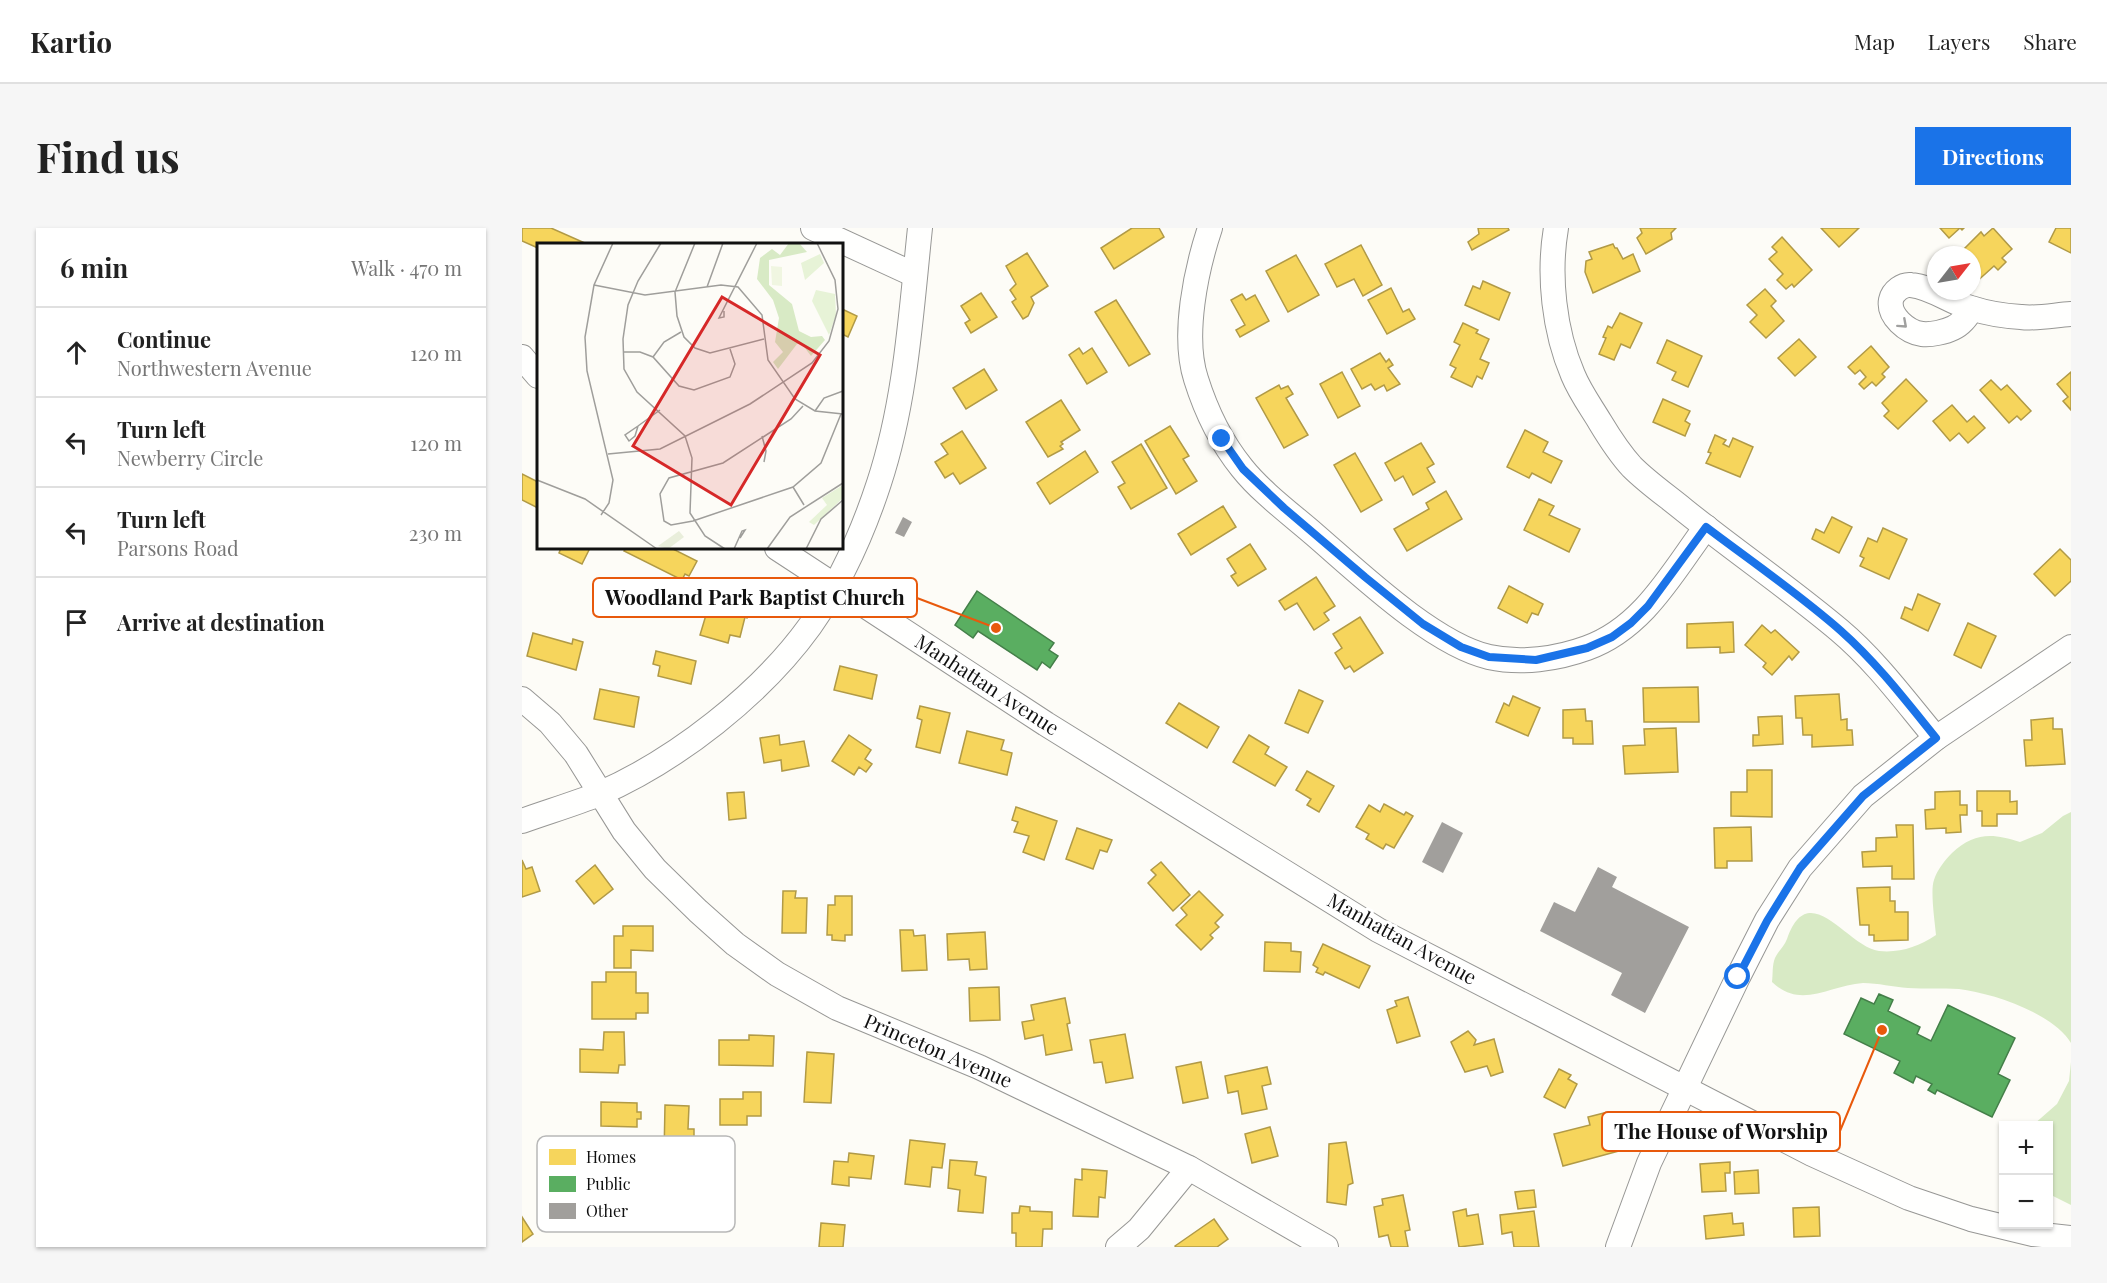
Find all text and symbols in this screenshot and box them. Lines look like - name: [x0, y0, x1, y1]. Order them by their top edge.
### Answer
- text: Kartio: [30, 23, 112, 60]
- text: Map: [1854, 27, 1895, 55]
- text: Layers: [1928, 27, 1990, 55]
- text: Share: [2023, 27, 2077, 55]
- button: Directions: [1915, 127, 2071, 185]
- text: Find us: [36, 128, 180, 184]
- inset map: [537, 243, 843, 549]
- north arrow: [1927, 246, 1981, 300]
- text: 6 min: [60, 250, 128, 285]
- text: Walk · 470 m: [351, 254, 462, 281]
- one-way arrow: [1897, 317, 1907, 328]
- text: Continue: [117, 324, 211, 354]
- icon: ahead: [60, 336, 93, 369]
- text: 120 m: [410, 339, 462, 366]
- text: Northwestern Avenue: [117, 354, 312, 381]
- text: Turn left: [117, 414, 206, 444]
- route end: [1208, 425, 1234, 451]
- icon: left: [60, 426, 93, 459]
- text: 120 m: [410, 429, 462, 456]
- text: Newberry Circle: [117, 444, 263, 471]
- text: Turn left: [117, 504, 206, 534]
- icon: left: [60, 516, 93, 549]
- text: 230 m: [409, 519, 462, 546]
- text: Parsons Road: [117, 534, 239, 561]
- callout: Woodland Park Baptist Church: [593, 578, 917, 617]
- text: Woodland Park Baptist Church: [604, 582, 905, 610]
- icon: arrive: [60, 606, 93, 639]
- text: Arrive at destination: [117, 607, 325, 637]
- street label: Manhattan Avenue: [911, 627, 1065, 740]
- street label: Manhattan Avenue: [1323, 886, 1482, 990]
- route start: [1724, 963, 1750, 989]
- street label: Princeton Avenue: [860, 1006, 1017, 1093]
- callout: The House of Worship: [1602, 1112, 1840, 1151]
- text: The House of Worship: [1614, 1116, 1828, 1144]
- map controls: [1999, 1121, 2053, 1229]
- button: +: [1999, 1121, 2053, 1175]
- legend: [537, 1136, 735, 1232]
- text: Homes: [586, 1146, 636, 1167]
- text: Public: [586, 1173, 631, 1194]
- button: −: [1999, 1175, 2053, 1229]
- text: Other: [586, 1200, 628, 1221]

